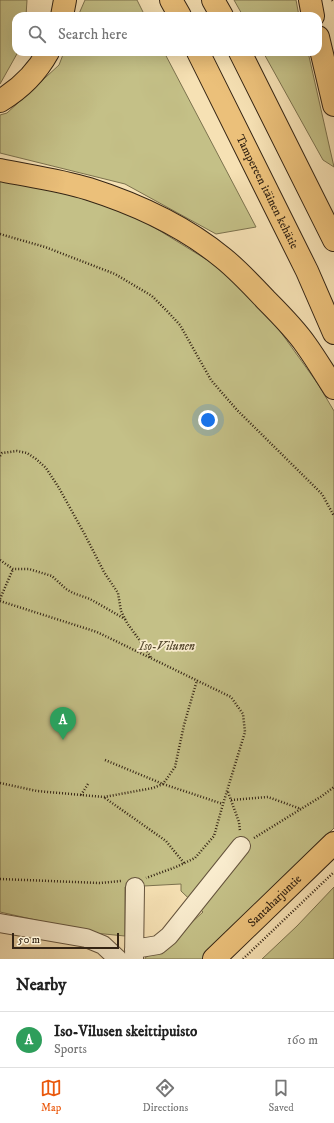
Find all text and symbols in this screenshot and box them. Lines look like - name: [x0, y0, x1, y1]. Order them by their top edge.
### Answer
- search box: [12, 12, 322, 56]
- icon: search: [26, 23, 48, 45]
- text: Search here: [58, 25, 127, 44]
- street label: Tampereen itäinen kehätie: [233, 132, 302, 251]
- your location: [198, 410, 218, 430]
- park label: Iso-Vilunen: [138, 639, 195, 654]
- pin: A: [50, 707, 76, 740]
- street label: Santaharjuntie: [244, 871, 305, 930]
- scale bar: [12, 931, 119, 950]
- text: 50 m: [18, 933, 40, 947]
- text: Nearby: [16, 974, 66, 996]
- text: Iso-Vilusen skeittipuisto: [54, 1022, 197, 1041]
- text: A: [25, 1032, 33, 1048]
- text: 160 m: [287, 1032, 318, 1048]
- text: Sports: [54, 1041, 87, 1057]
- tab: Map: [40, 1077, 62, 1115]
- tab: Directions: [143, 1077, 188, 1115]
- tab: Saved: [269, 1077, 294, 1115]

